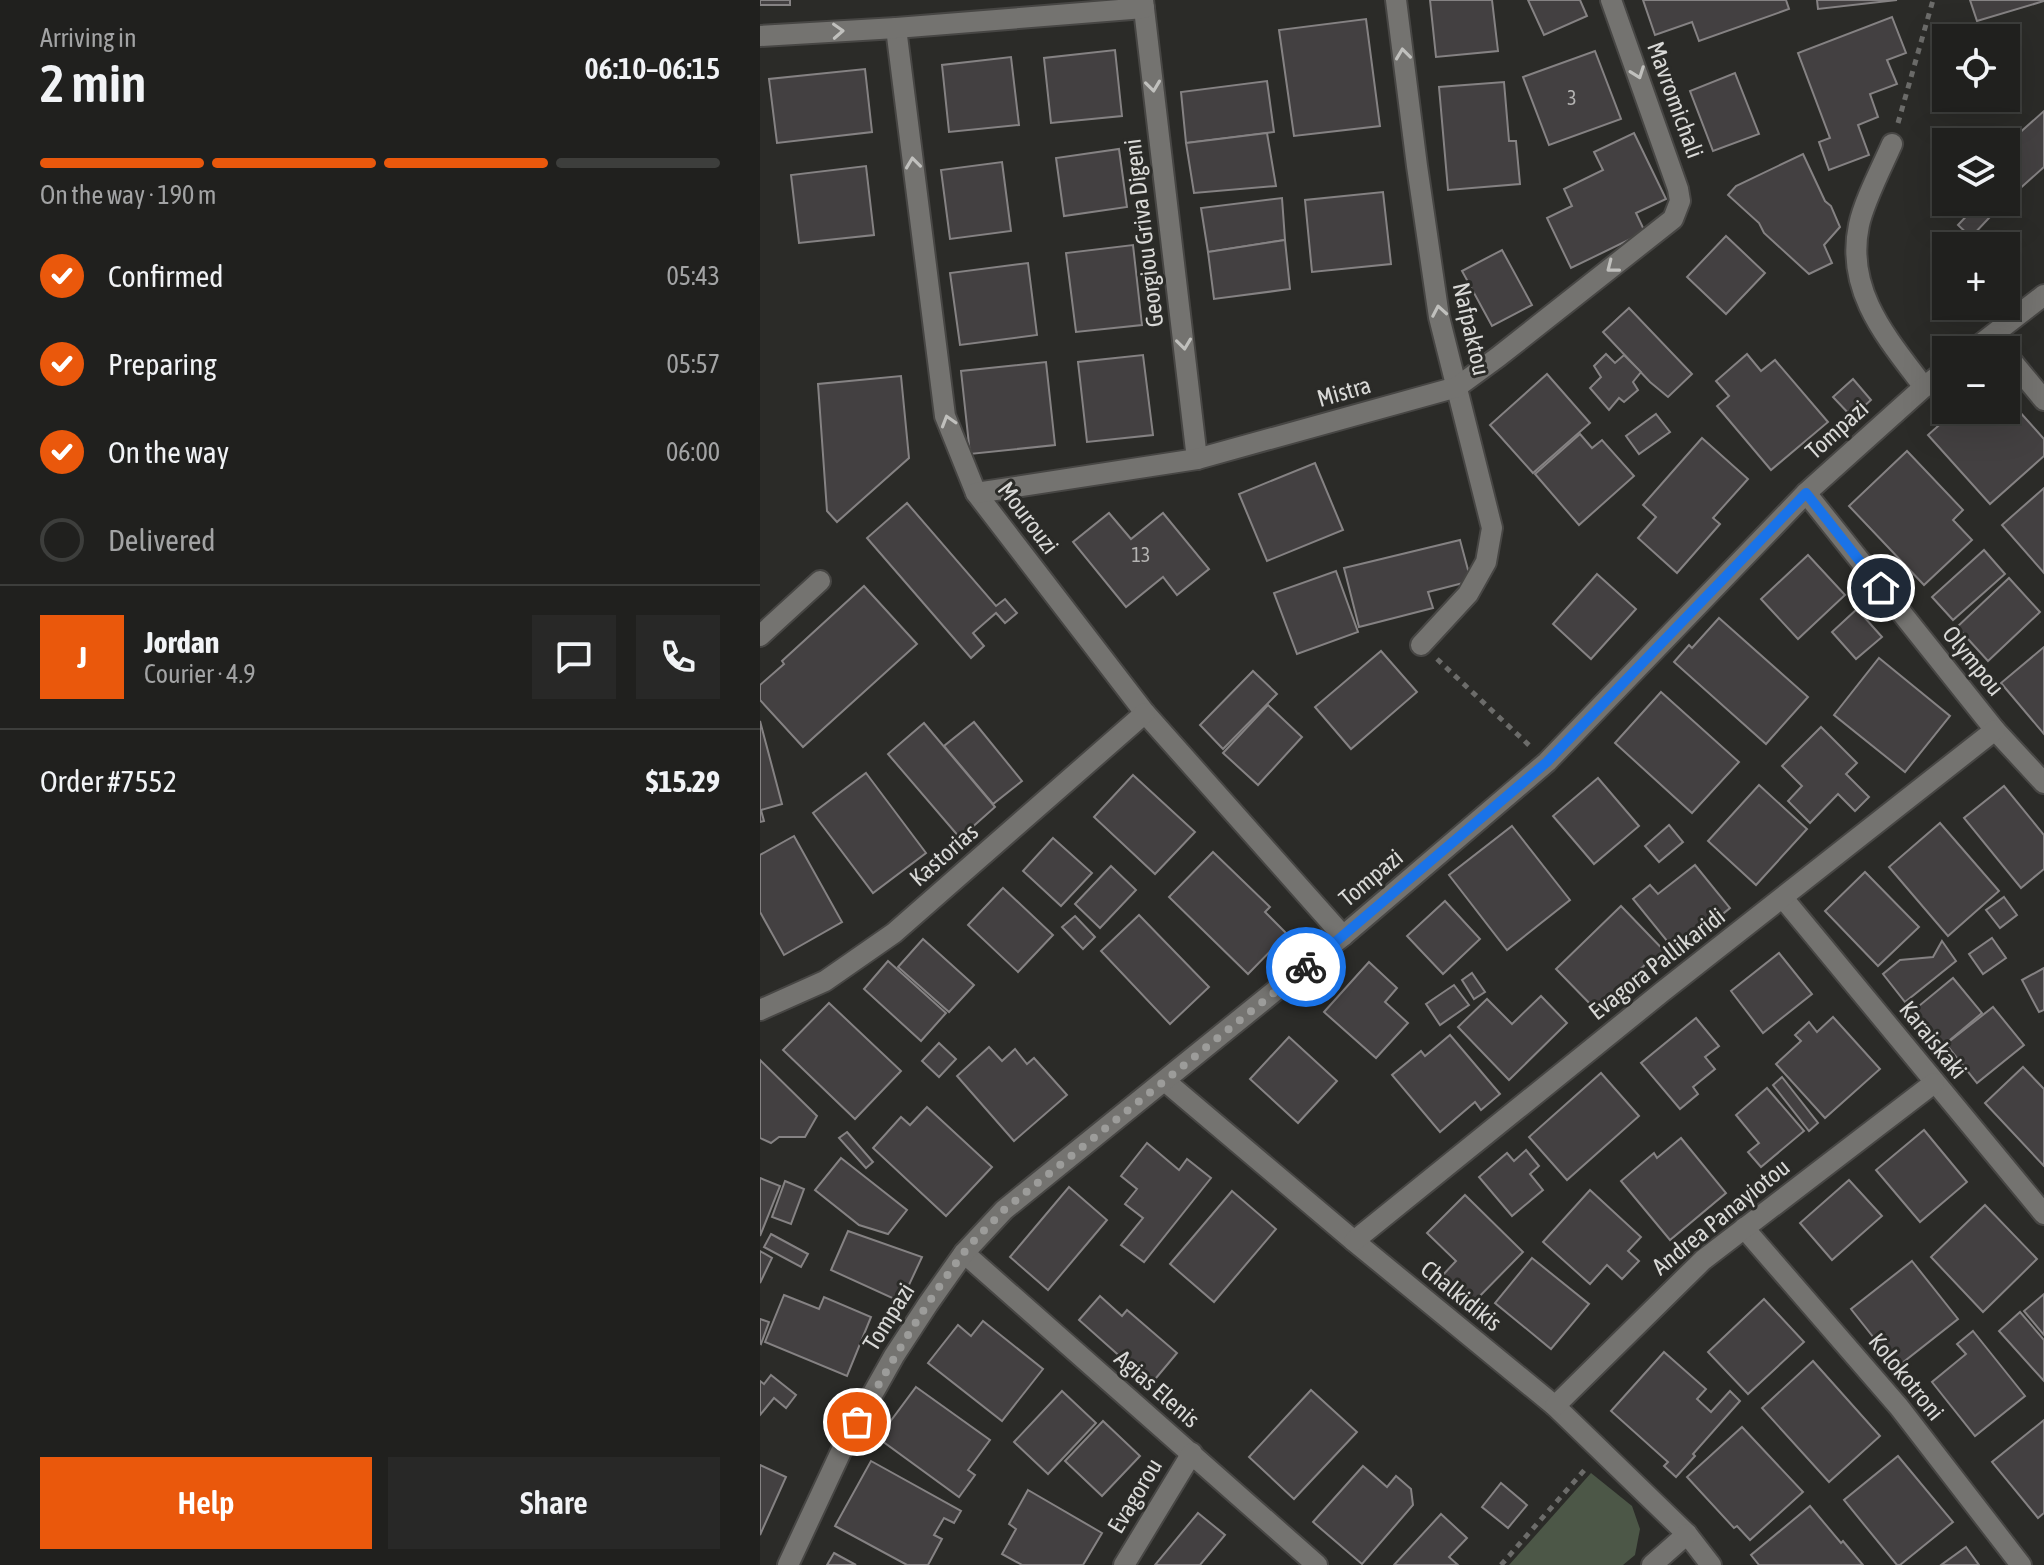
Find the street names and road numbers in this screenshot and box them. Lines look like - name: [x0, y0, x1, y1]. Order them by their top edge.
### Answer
- street label: Mavromichali: [1642, 38, 1709, 162]
- street label: Georgiou Griva Digeni: [1119, 137, 1168, 329]
- street label: Nafpaktou: [1448, 280, 1495, 378]
- street label: Mistra: [1314, 371, 1374, 412]
- street label: Tompazi: [1800, 395, 1873, 465]
- street label: Mourouzi: [993, 476, 1064, 559]
- street label: Olympou: [1937, 620, 2010, 701]
- street label: Kastorias: [904, 818, 983, 891]
- street label: Tompazi: [1334, 843, 1408, 912]
- street label: Evagora Pallikaridi: [1583, 902, 1730, 1025]
- street label: Karaiskaki: [1894, 996, 1973, 1084]
- street label: Andrea Panayiotou: [1647, 1153, 1795, 1280]
- street label: Chalkidikis: [1415, 1255, 1507, 1336]
- street label: Tompazi: [857, 1278, 920, 1355]
- street label: Kolokotroni: [1863, 1328, 1950, 1426]
- street label: Agias Elenis: [1109, 1345, 1205, 1433]
- street label: Evagorou: [1102, 1454, 1167, 1538]

